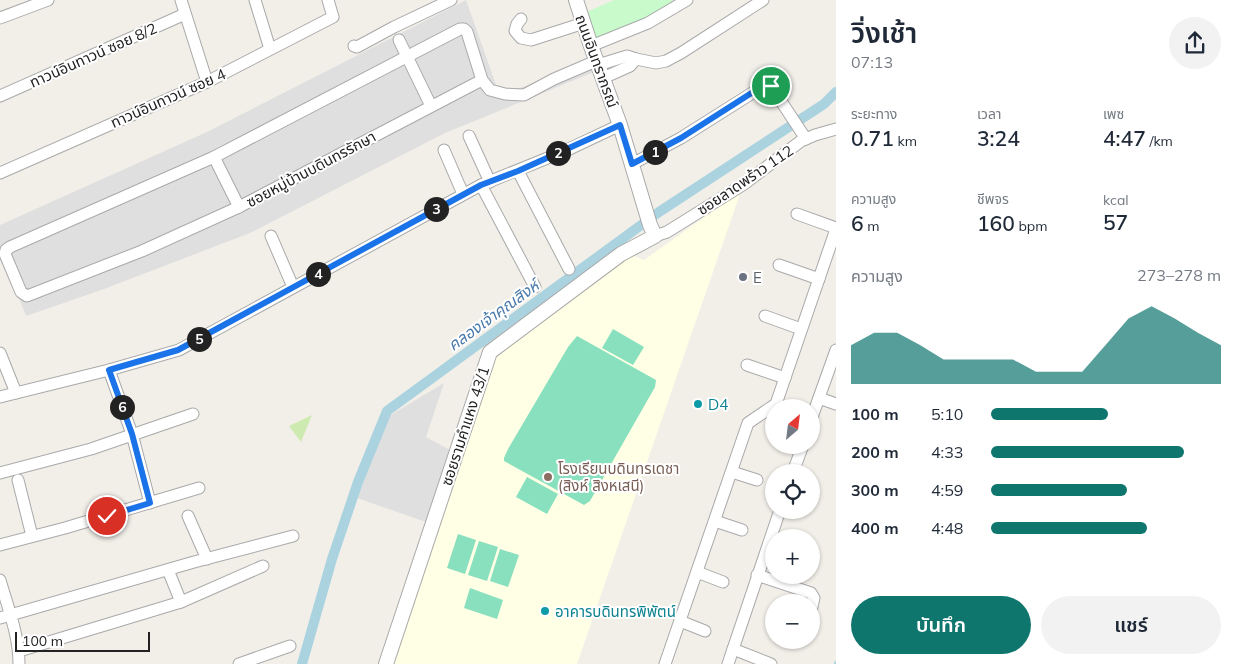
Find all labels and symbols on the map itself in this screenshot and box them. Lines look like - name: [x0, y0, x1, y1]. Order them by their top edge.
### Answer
- street label: ถนนอินทราภรณ์: [571, 12, 623, 110]
- street label: ทาวน์อินทาวน์ ซอย 8/2: [26, 18, 160, 92]
- street label: ทาวน์อินทาวน์ ซอย 4: [107, 64, 229, 132]
- pin: [750, 65, 792, 107]
- street label: ซอยหมู่บ้านบดินทรรักษา: [243, 127, 379, 211]
- pin: 2: [546, 140, 570, 166]
- pin: 1: [642, 140, 668, 164]
- street label: ซอยลาดพร้าว 112: [693, 141, 797, 219]
- pin: 3: [424, 196, 448, 222]
- pin: 4: [306, 262, 330, 286]
- place label: E: [753, 268, 762, 287]
- marker: E: [737, 271, 749, 283]
- water label: คลองเจ้าคุณสิงห์: [444, 273, 546, 355]
- pin: 5: [186, 326, 212, 352]
- street label: ซอยรามคำแหง 43/1: [437, 364, 493, 488]
- pin: 6: [110, 394, 134, 420]
- place label: D4: [708, 395, 728, 414]
- marker: D4: [692, 398, 704, 410]
- north arrow: [765, 399, 820, 454]
- place label: โรงเรียนบดินทรเดชา (สิงห์ สิงหเสนี): [558, 459, 679, 495]
- marker: โรงเรียนบดินทรเดชา (สิงห์ สิงหเสนี): [542, 471, 554, 483]
- pin: [86, 495, 128, 537]
- place label: อาคารบดินทรพิพัตน์: [555, 602, 676, 621]
- marker: อาคารบดินทรพิพัตน์: [539, 605, 551, 617]
- scale bar: [15, 629, 150, 652]

